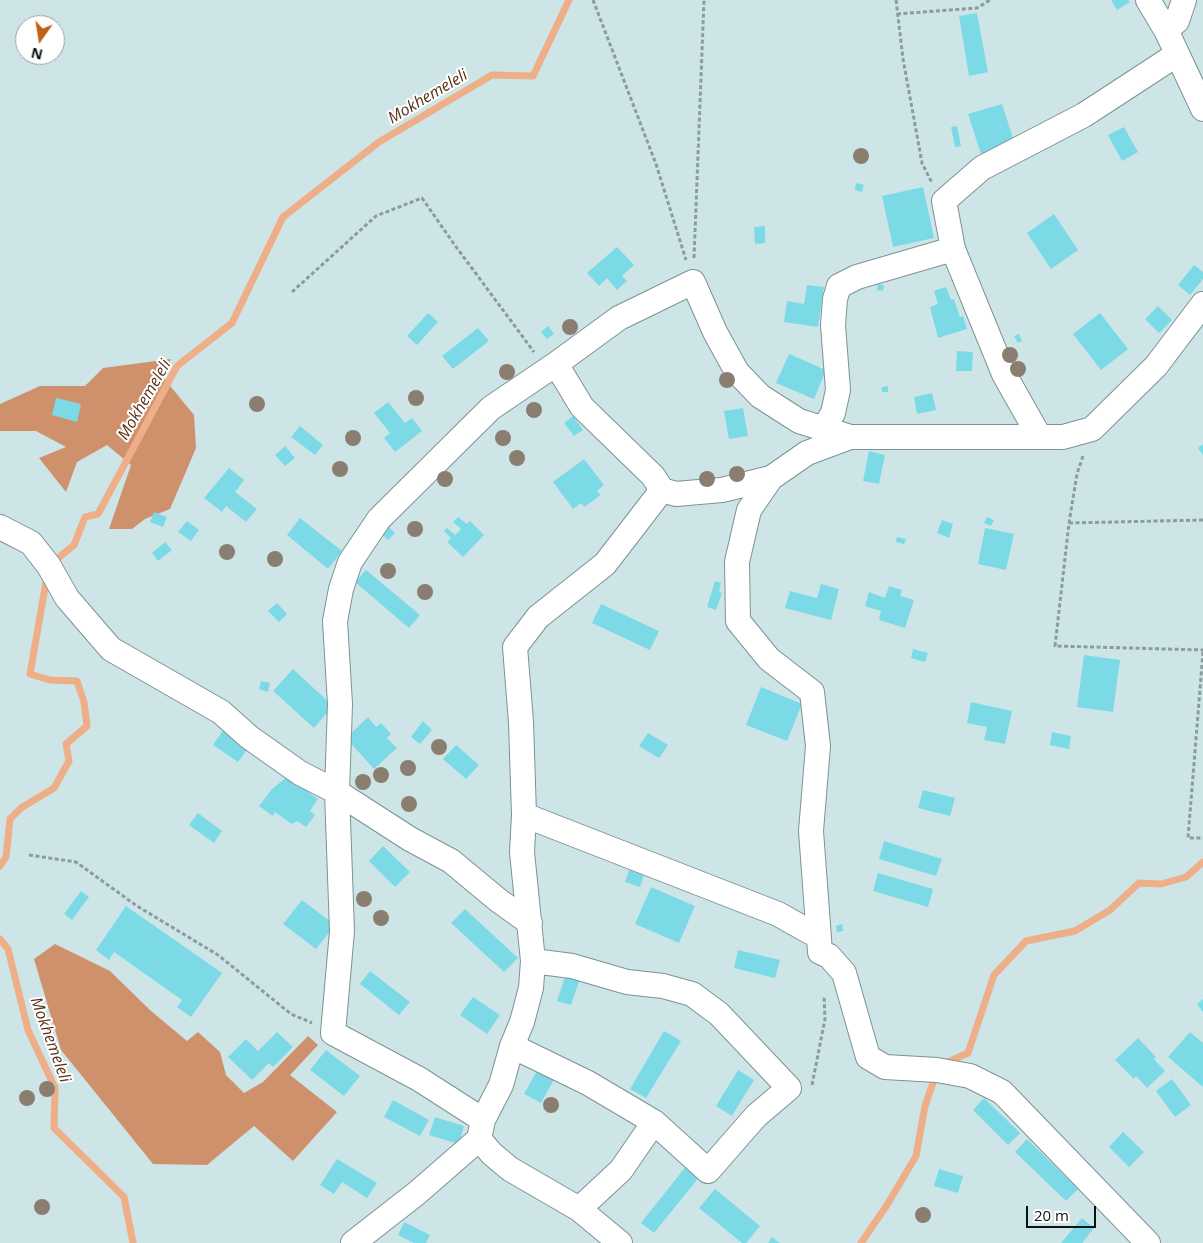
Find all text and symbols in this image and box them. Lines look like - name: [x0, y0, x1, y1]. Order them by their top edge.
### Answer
- north arrow: [15, 15, 65, 65]
- text: N: [29, 44, 44, 65]
- water label: Mokhemeleli: [385, 66, 471, 128]
- water label: Mokhemeleli: [114, 356, 176, 444]
- water label: Mokhemeleli: [26, 995, 74, 1085]
- scale bar: [1028, 1196, 1098, 1228]
- text: 20 m: [1034, 1205, 1069, 1225]

